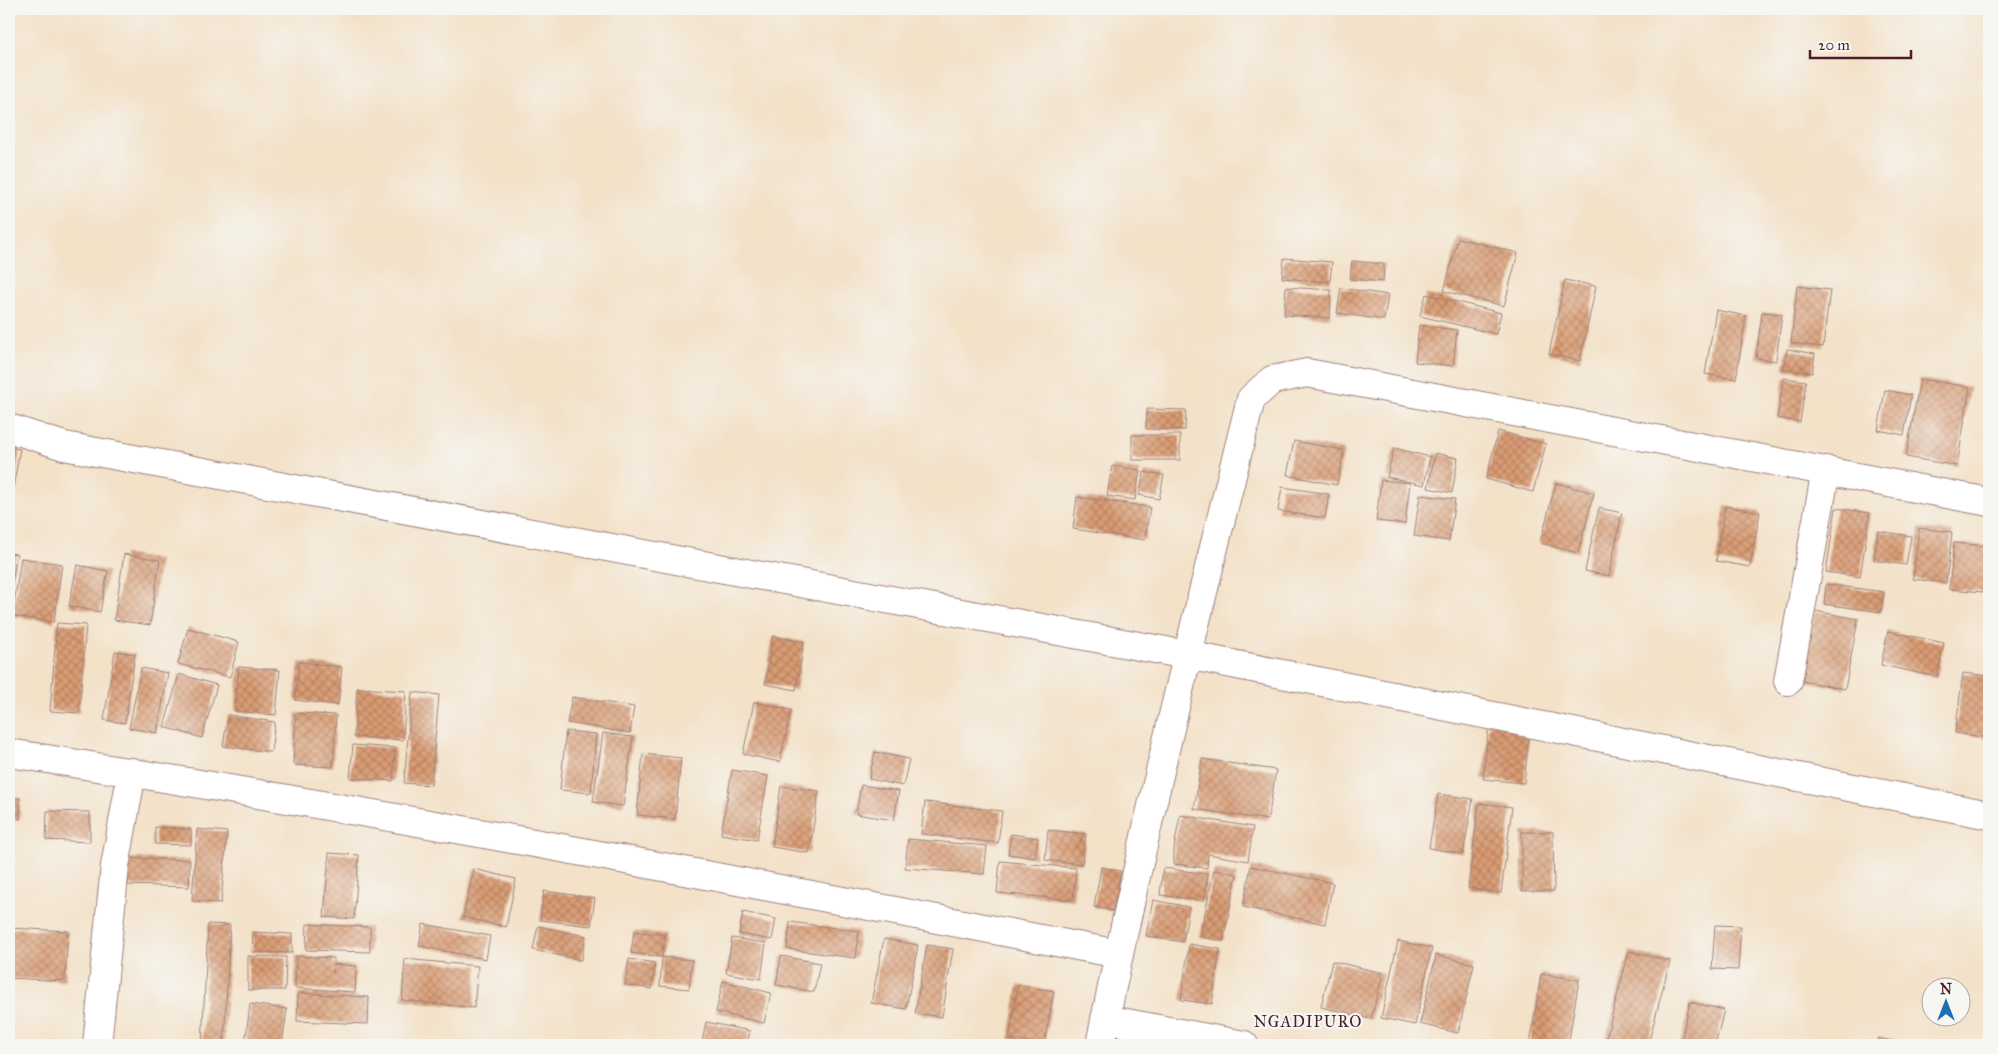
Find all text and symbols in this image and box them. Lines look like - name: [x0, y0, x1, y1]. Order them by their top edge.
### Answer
- scale bar: [1810, 28, 1912, 60]
- text: 20 m: [1818, 36, 1850, 54]
- north arrow: [1920, 976, 1970, 1026]
- text: N: [1940, 981, 1952, 998]
- district label: NGADIPURO: [1253, 1012, 1363, 1031]

